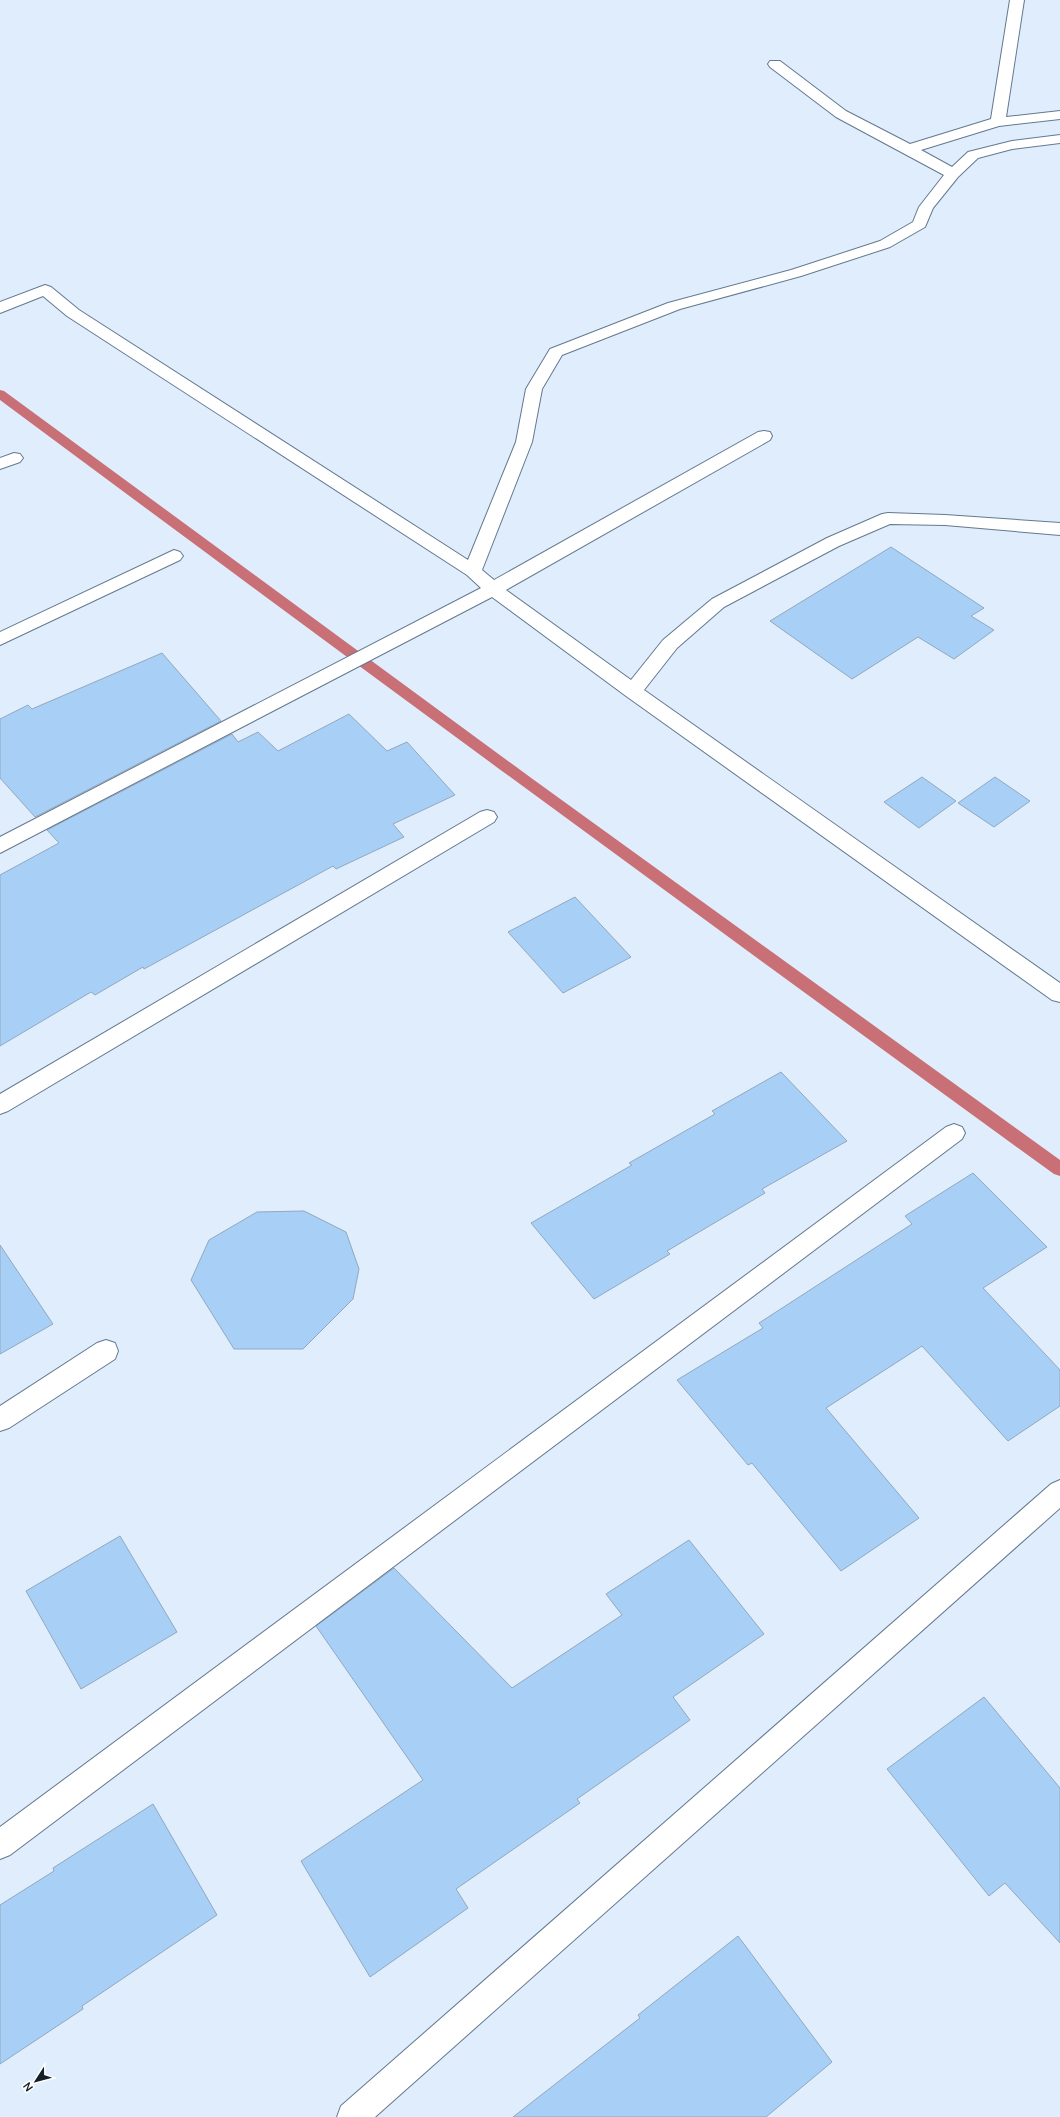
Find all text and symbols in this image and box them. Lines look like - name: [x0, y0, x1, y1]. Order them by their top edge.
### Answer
- north arrow: [16, 2061, 56, 2101]
- text: N: [19, 2079, 36, 2095]

